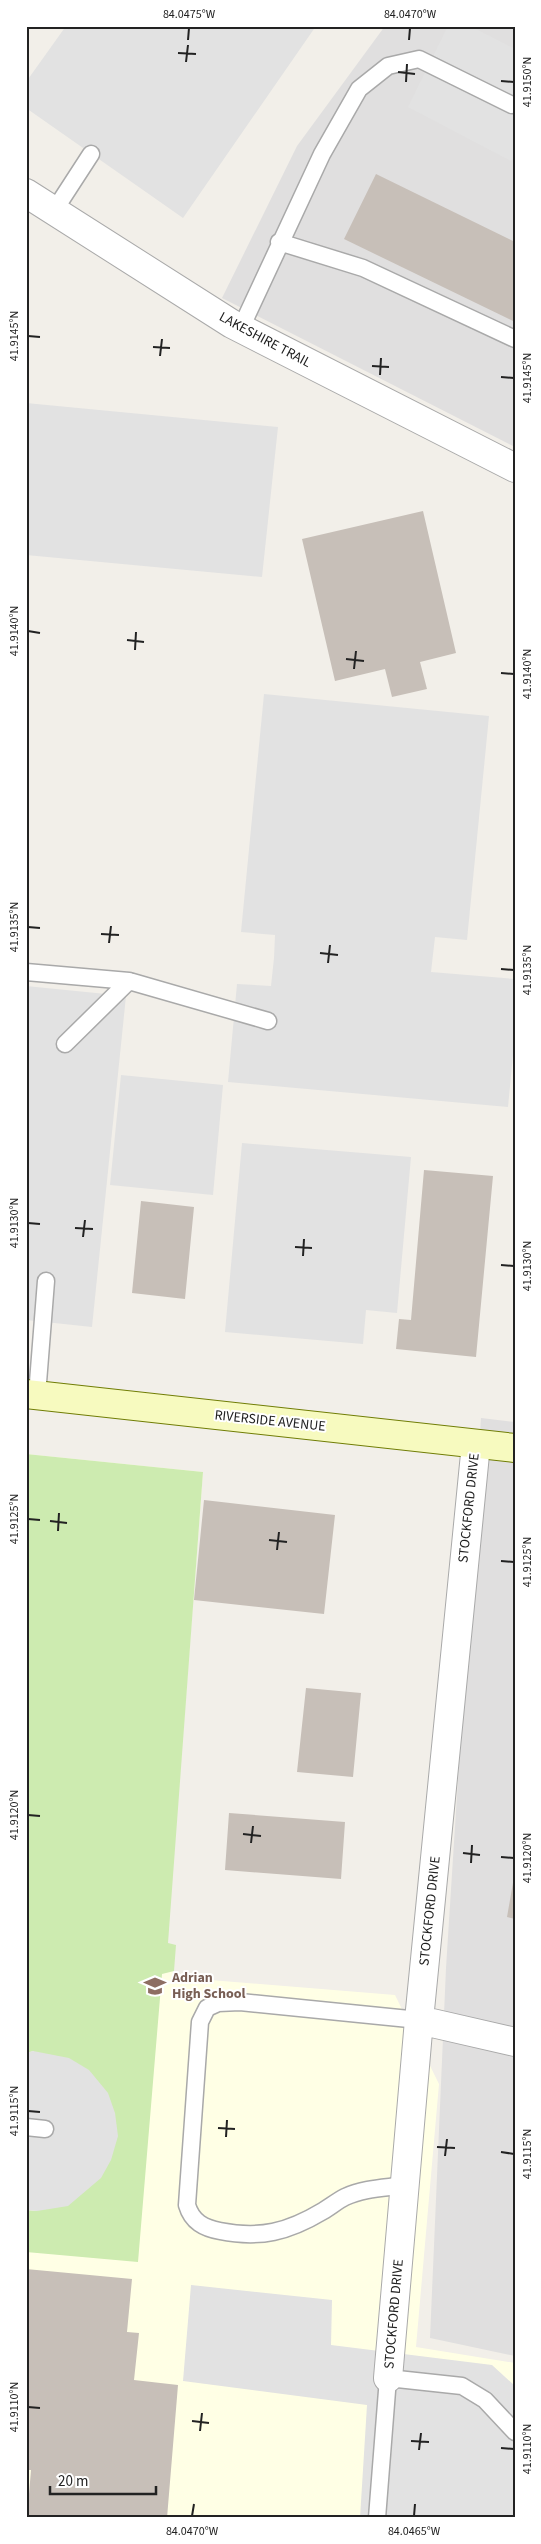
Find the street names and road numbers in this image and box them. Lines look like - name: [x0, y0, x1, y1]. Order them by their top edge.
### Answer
- street label: LAKESHIRE TRAIL: [215, 307, 315, 373]
- street label: RIVERSIDE AVENUE: [214, 1405, 326, 1437]
- street label: STOCKFORD DRIVE: [453, 1452, 485, 1564]
- street label: STOCKFORD DRIVE: [414, 1855, 446, 1967]
- street label: STOCKFORD DRIVE: [379, 2258, 409, 2370]

